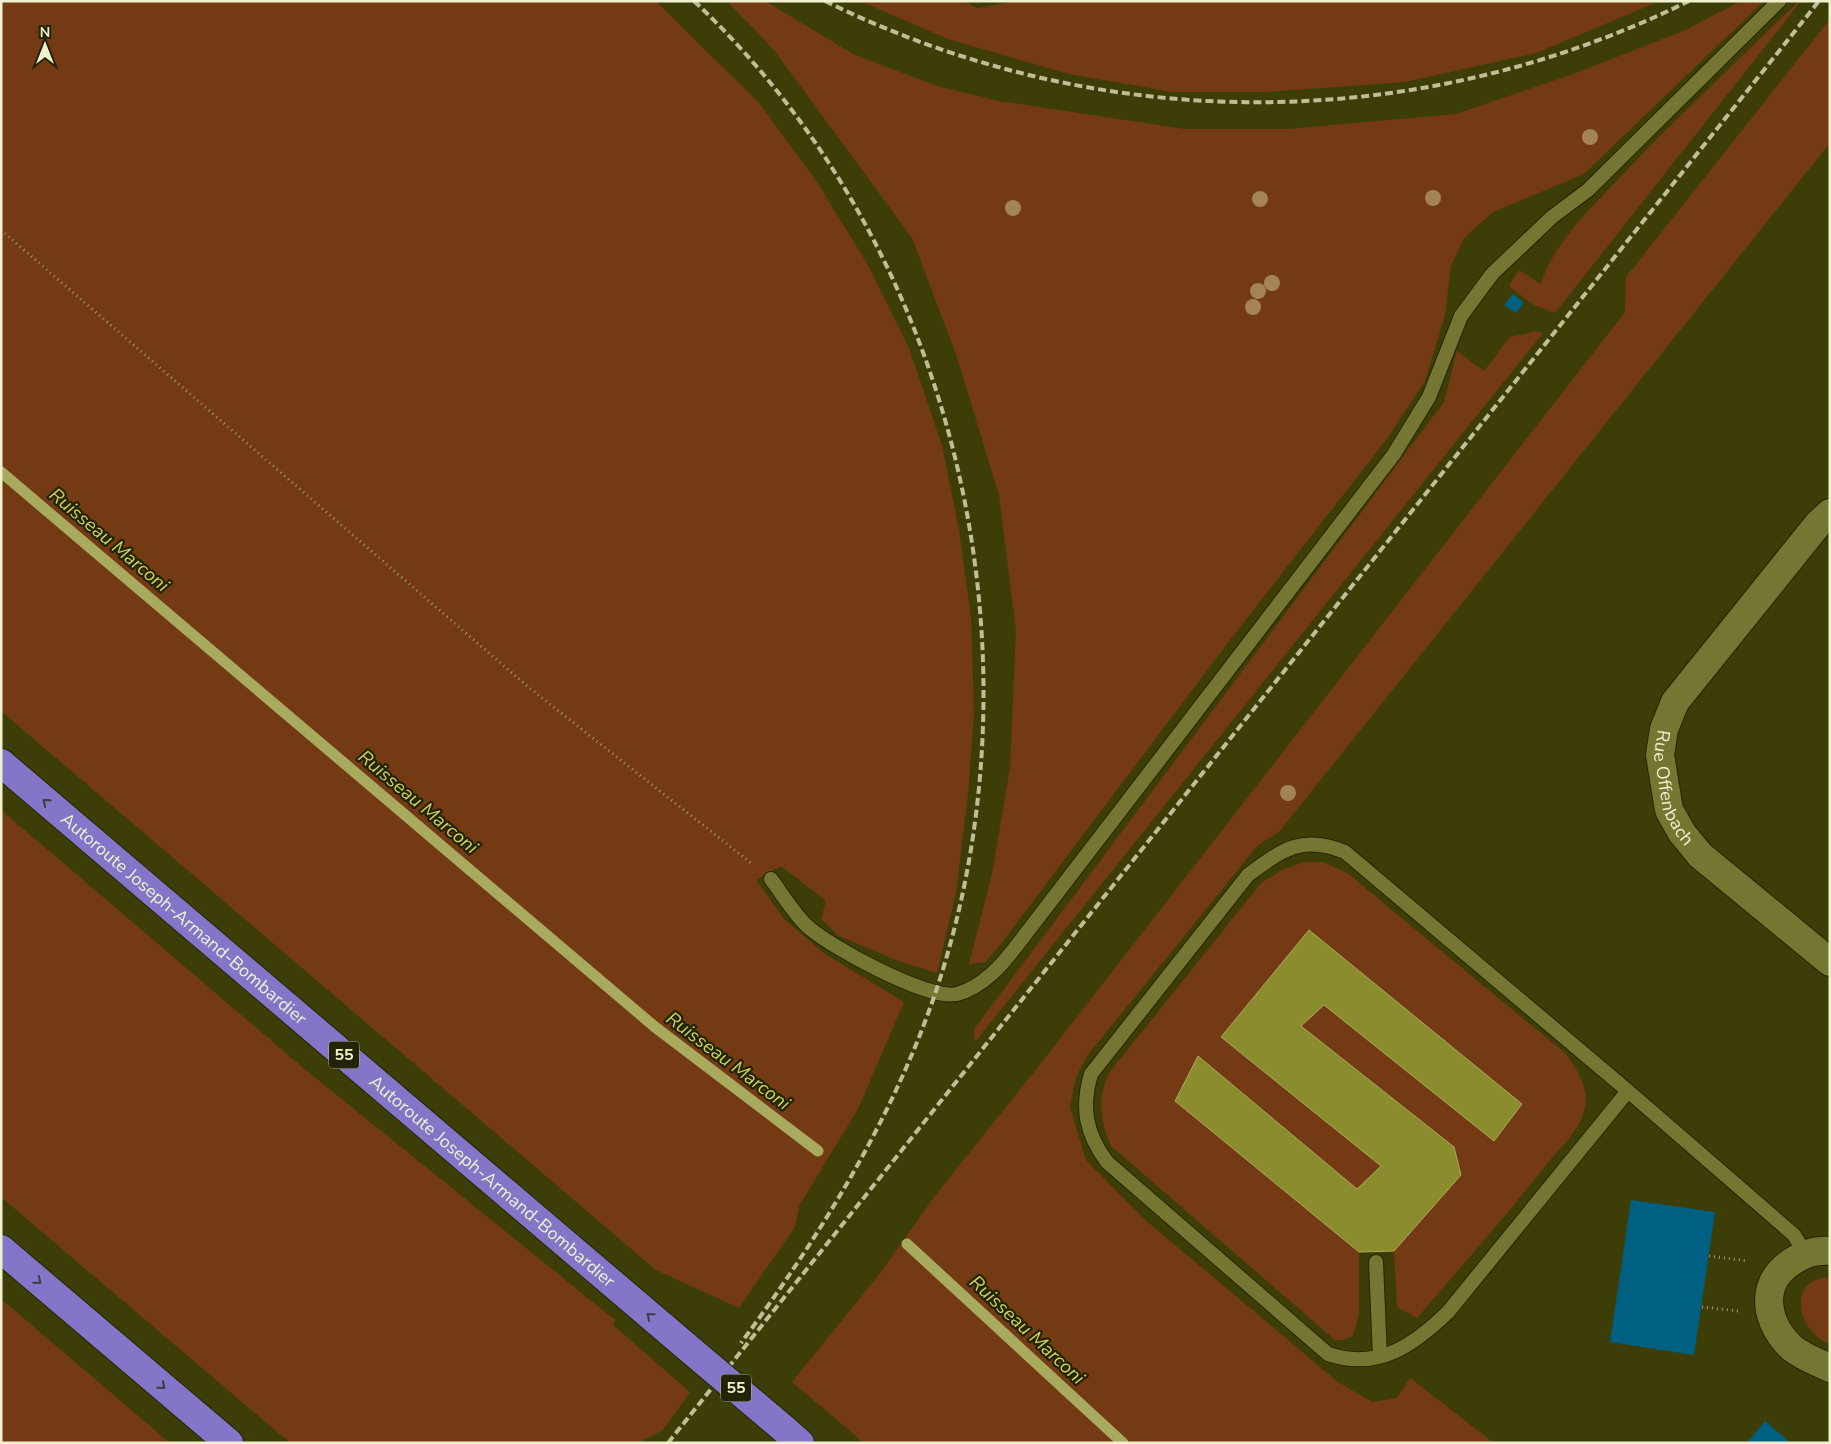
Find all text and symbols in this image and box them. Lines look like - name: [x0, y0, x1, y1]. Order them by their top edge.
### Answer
- north arrow: [20, 20, 70, 70]
- text: N: [40, 23, 50, 42]
- water label: Ruisseau Marconi: [44, 482, 175, 598]
- street label: Rue Offenbach: [1648, 728, 1699, 851]
- water label: Ruisseau Marconi: [353, 744, 484, 860]
- one-way arrow: [43, 798, 52, 807]
- street label: Autoroute Joseph-Armand-Bombardier: [56, 807, 312, 1031]
- water label: Ruisseau Marconi: [661, 1006, 796, 1117]
- road number: 55: [329, 1042, 359, 1068]
- street label: Autoroute Joseph-Armand-Bombardier: [364, 1069, 621, 1293]
- water label: Ruisseau Marconi: [964, 1270, 1091, 1391]
- one-way arrow: [33, 1275, 42, 1284]
- one-way arrow: [646, 1312, 655, 1321]
- road number: 55: [721, 1375, 751, 1402]
- one-way arrow: [157, 1380, 166, 1389]

